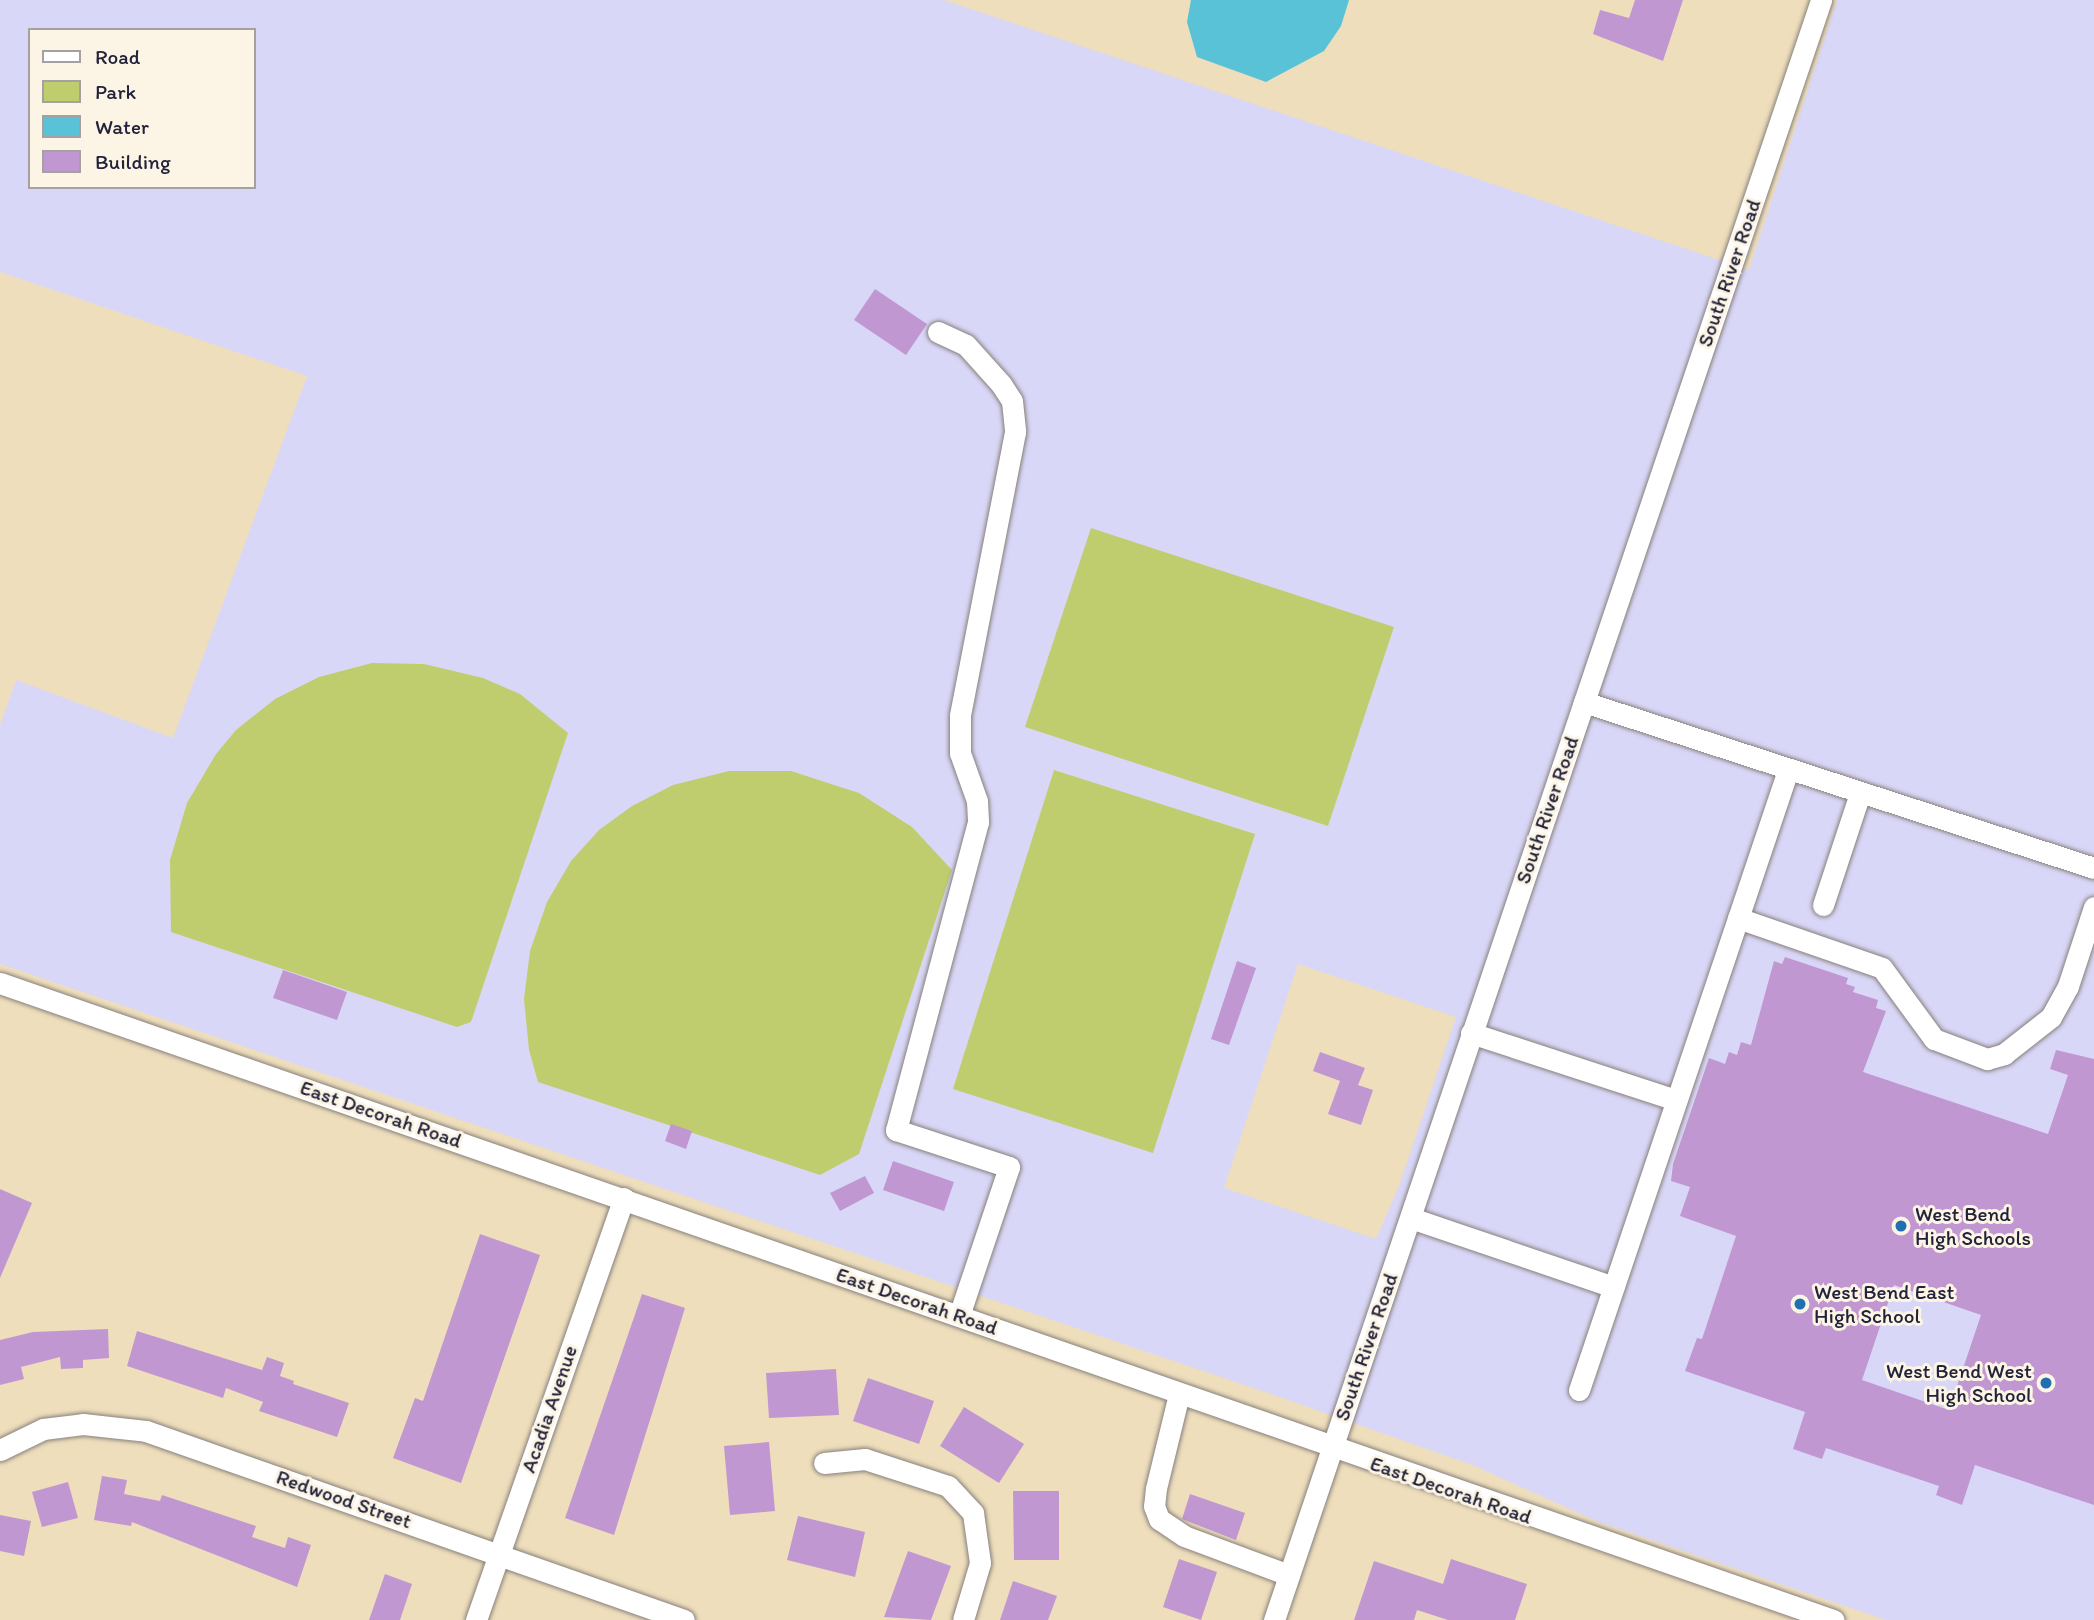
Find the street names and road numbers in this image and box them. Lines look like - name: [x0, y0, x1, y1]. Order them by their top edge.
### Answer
- street label: South River Road: [1692, 197, 1766, 349]
- street label: South River Road: [1510, 734, 1584, 886]
- street label: East Decorah Road: [297, 1075, 465, 1153]
- street label: East Decorah Road: [833, 1262, 1001, 1340]
- street label: South River Road: [1329, 1271, 1403, 1423]
- street label: Acadia Avenue: [516, 1342, 582, 1476]
- street label: East Decorah Road: [1367, 1451, 1535, 1529]
- street label: Redwood Street: [273, 1464, 415, 1534]

